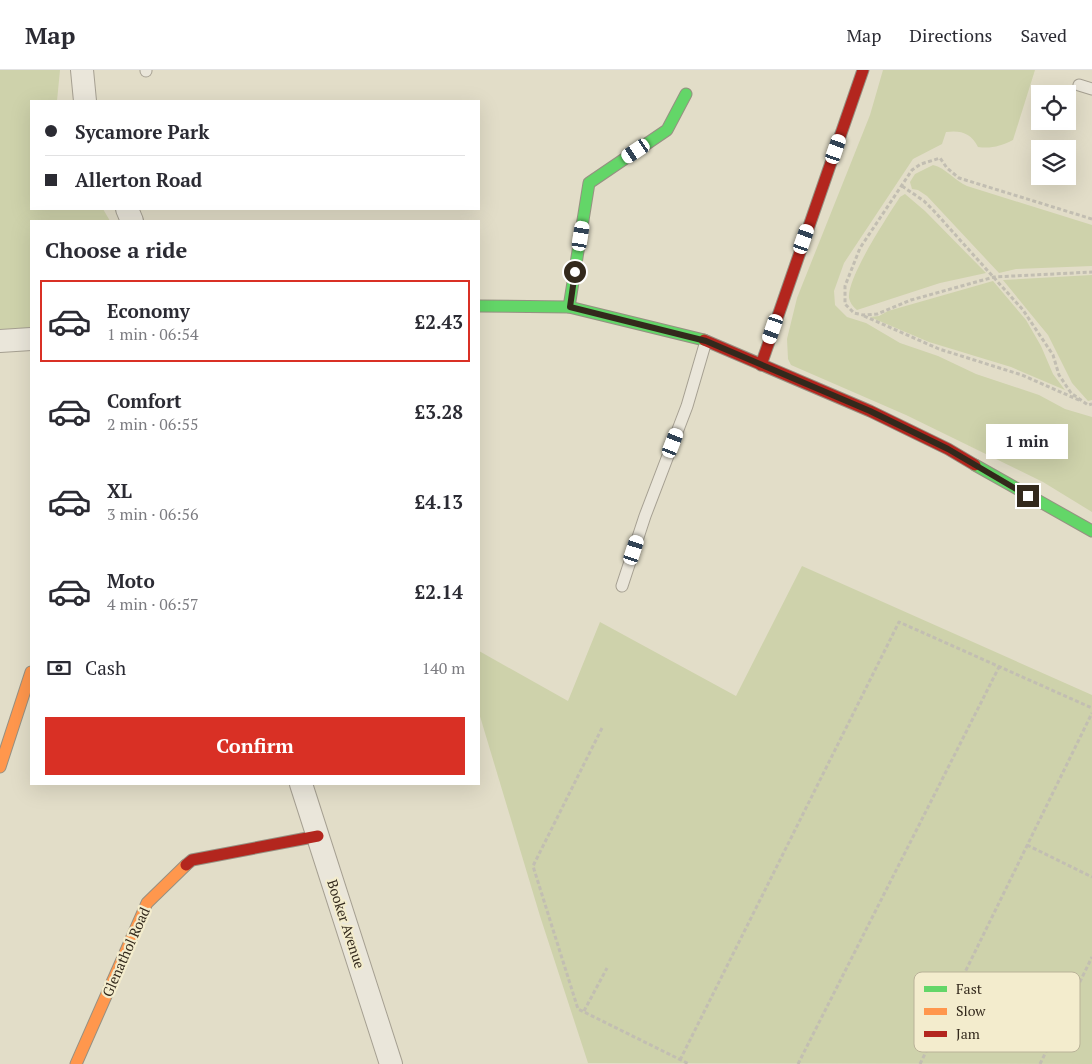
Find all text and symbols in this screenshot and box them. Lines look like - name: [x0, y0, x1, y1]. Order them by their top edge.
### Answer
- text: Map: [25, 19, 75, 51]
- text: Map: [846, 23, 881, 47]
- text: Directions: [909, 23, 992, 47]
- text: Saved: [1020, 23, 1067, 47]
- map controls: [1031, 85, 1076, 185]
- button: locate: [1031, 85, 1076, 130]
- text: Sycamore Park: [75, 119, 209, 144]
- car: [824, 132, 847, 166]
- car: [619, 136, 652, 166]
- button: layers: [1031, 140, 1076, 185]
- text: Allerton Road: [75, 167, 202, 192]
- car: [571, 220, 590, 252]
- car: [792, 222, 815, 256]
- text: Choose a ride: [45, 235, 187, 264]
- route start: [564, 261, 586, 283]
- text: Economy: [107, 298, 190, 323]
- icon: car: [47, 299, 92, 344]
- text: £2.43: [414, 309, 463, 334]
- car: [761, 312, 784, 346]
- text: 1 min · 06:54: [107, 323, 199, 345]
- text: Comfort: [107, 388, 182, 413]
- icon: car: [47, 389, 92, 434]
- text: £3.28: [414, 399, 463, 424]
- text: 2 min · 06:55: [107, 413, 199, 435]
- callout: 1 min: [987, 424, 1069, 458]
- car: [660, 426, 685, 460]
- text: 1 min: [1005, 430, 1049, 452]
- text: XL: [107, 478, 132, 503]
- icon: car: [47, 479, 92, 524]
- route end: [1017, 485, 1039, 507]
- text: £4.13: [414, 489, 463, 514]
- text: 3 min · 06:56: [107, 503, 199, 525]
- car: [622, 533, 645, 567]
- text: Moto: [107, 568, 155, 593]
- icon: car: [47, 569, 92, 614]
- text: £2.14: [414, 579, 463, 604]
- text: 4 min · 06:57: [107, 593, 199, 615]
- icon: cash: [45, 654, 73, 682]
- text: Cash: [85, 655, 126, 680]
- text: 140 m: [422, 657, 465, 679]
- button: Confirm: [45, 717, 465, 775]
- street label: Booker Avenue: [323, 877, 370, 971]
- street label: Glenathol Road: [97, 904, 154, 1000]
- legend: [914, 972, 1080, 1052]
- text: Fast: [956, 979, 983, 998]
- text: Slow: [956, 1001, 986, 1020]
- text: Jam: [956, 1024, 980, 1043]

